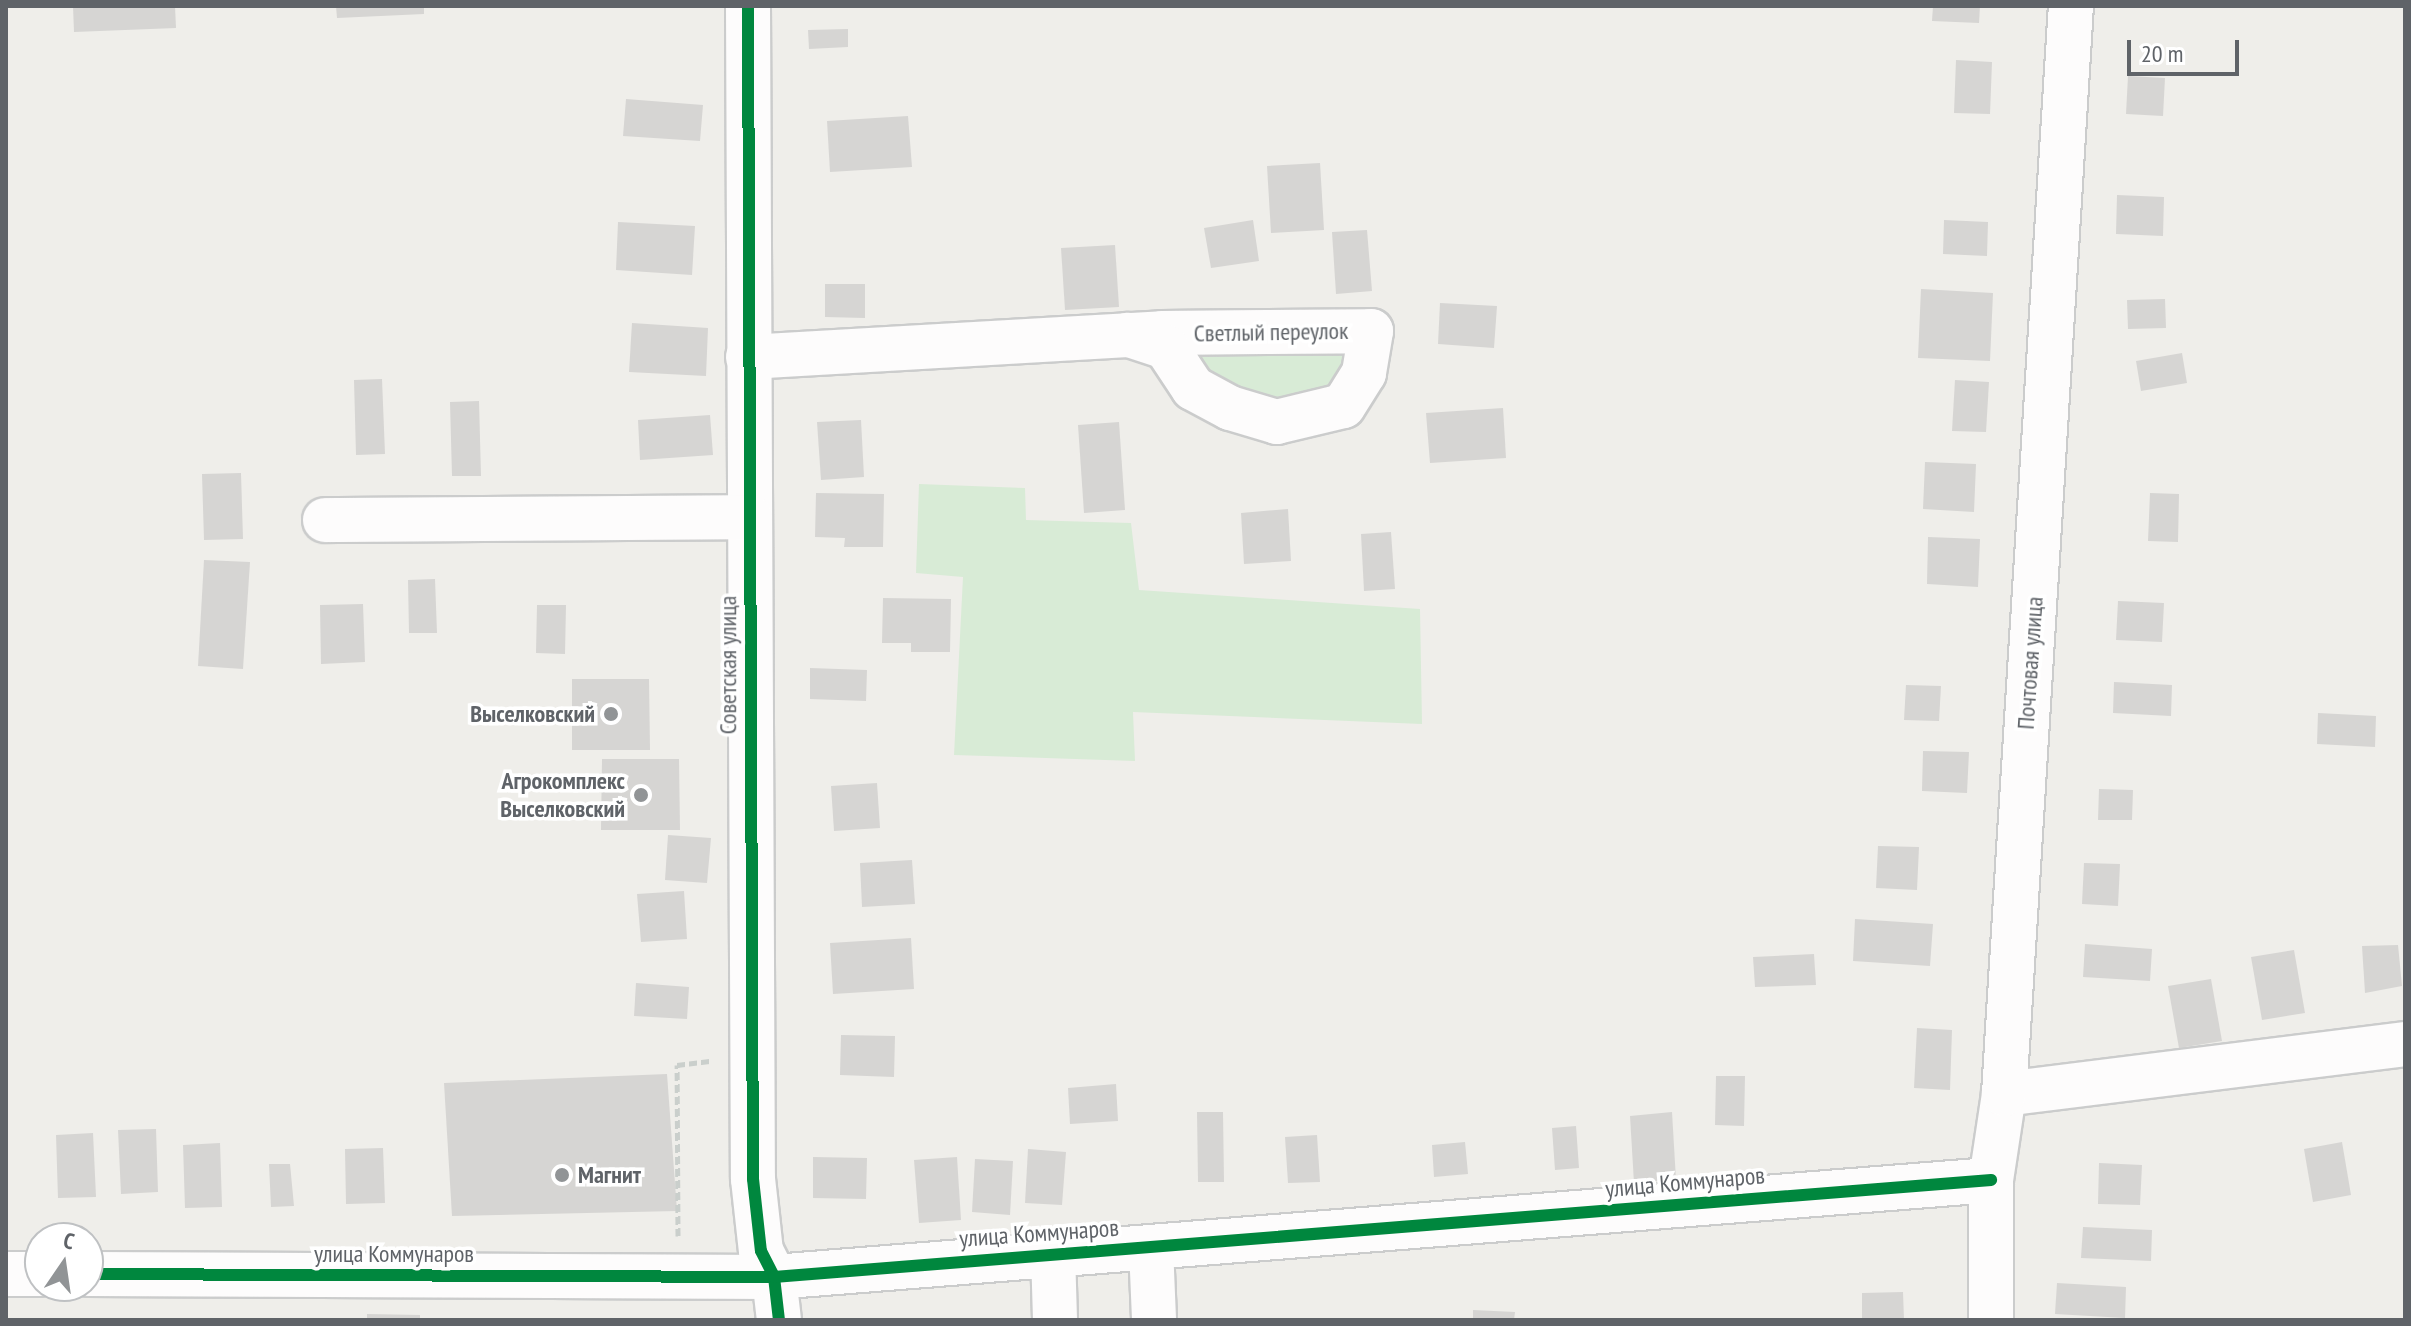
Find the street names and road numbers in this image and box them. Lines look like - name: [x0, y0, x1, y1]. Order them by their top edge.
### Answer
- street label: Светлый переулок: [1194, 316, 1348, 348]
- street label: Советская улица: [714, 596, 742, 734]
- street label: Почтовая улица: [2011, 596, 2049, 730]
- street label: улица Коммунаров: [1604, 1161, 1766, 1203]
- street label: улица Коммунаров: [958, 1213, 1120, 1253]
- street label: улица Коммунаров: [314, 1240, 474, 1268]

